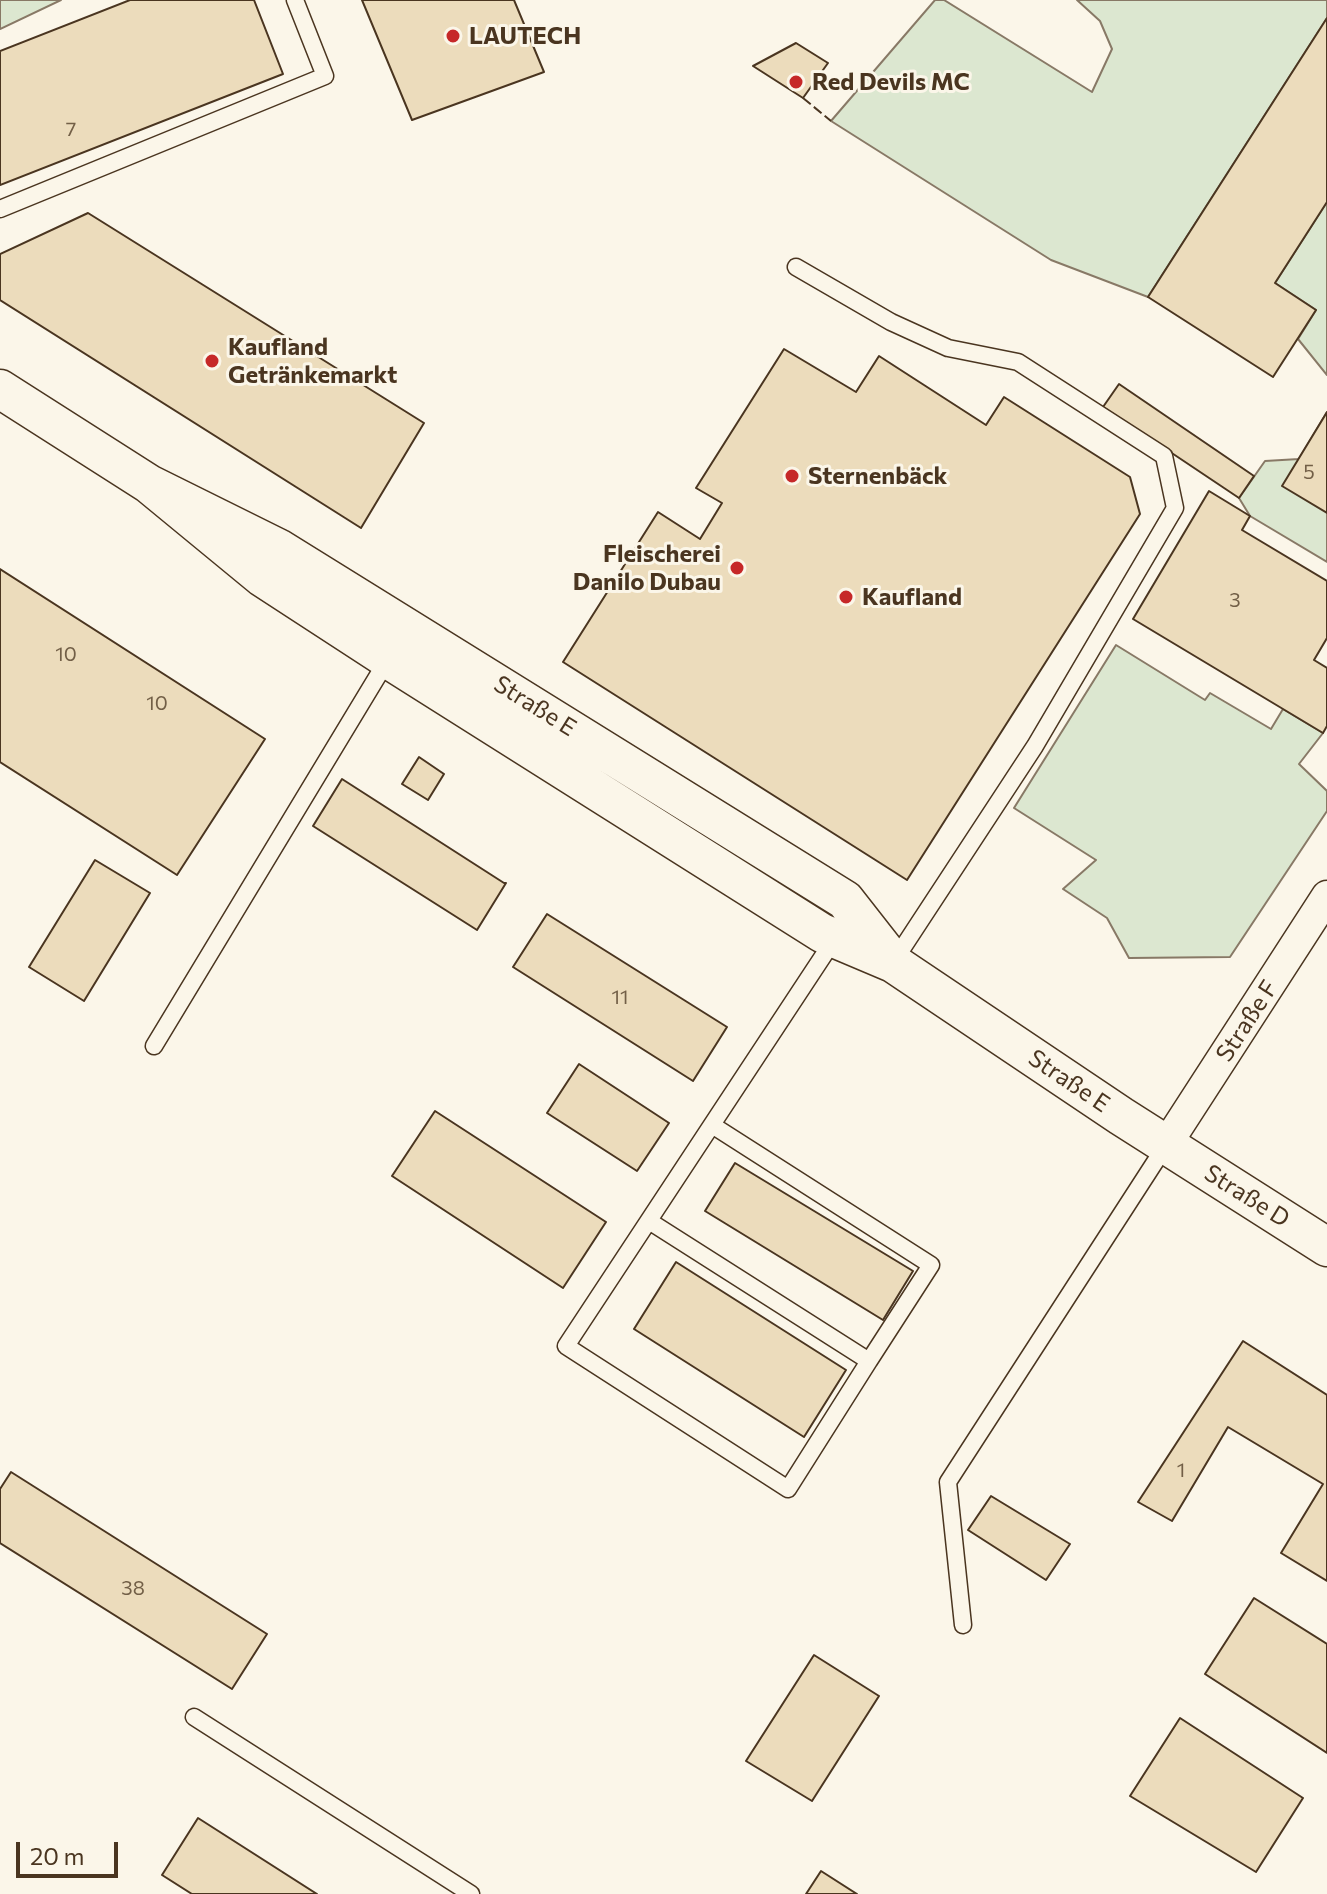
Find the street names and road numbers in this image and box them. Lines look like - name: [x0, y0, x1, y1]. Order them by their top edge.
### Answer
- street label: Straße E: [489, 670, 581, 742]
- street label: Straße F: [1210, 975, 1284, 1067]
- street label: Straße E: [1023, 1043, 1115, 1119]
- street label: Straße D: [1199, 1159, 1295, 1233]

